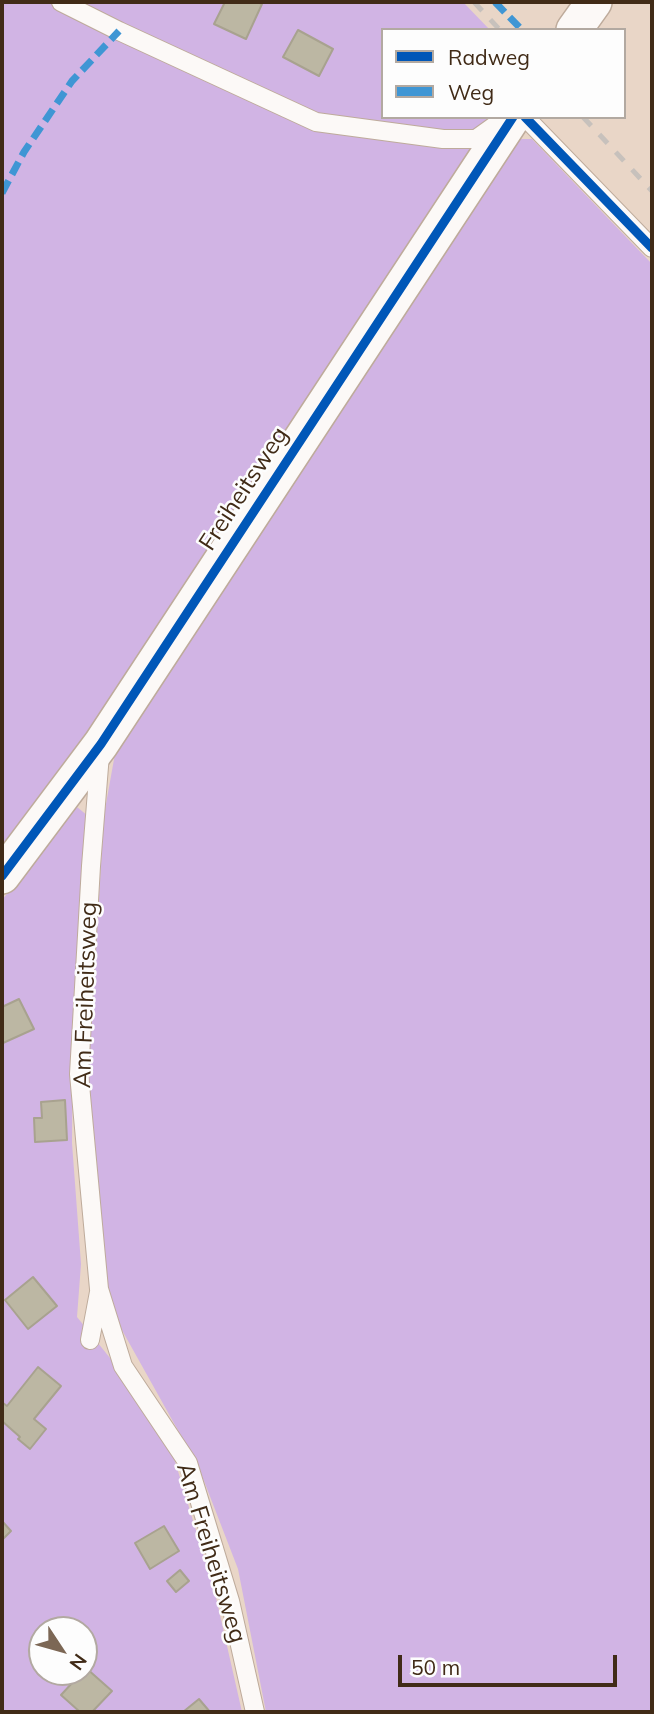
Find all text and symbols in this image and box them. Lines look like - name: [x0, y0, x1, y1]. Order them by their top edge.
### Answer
- legend: [381, 28, 626, 119]
- text: Radweg: [448, 44, 530, 70]
- text: Weg: [448, 79, 494, 105]
- street label: Freiheitsweg: [193, 422, 295, 556]
- street label: Am Freiheitsweg: [68, 901, 104, 1089]
- street label: Am Freiheitsweg: [170, 1460, 252, 1646]
- north arrow: [28, 1616, 98, 1686]
- scale bar: [402, 1640, 621, 1684]
- text: N: [64, 1649, 92, 1675]
- text: 50 m: [411, 1654, 460, 1680]

